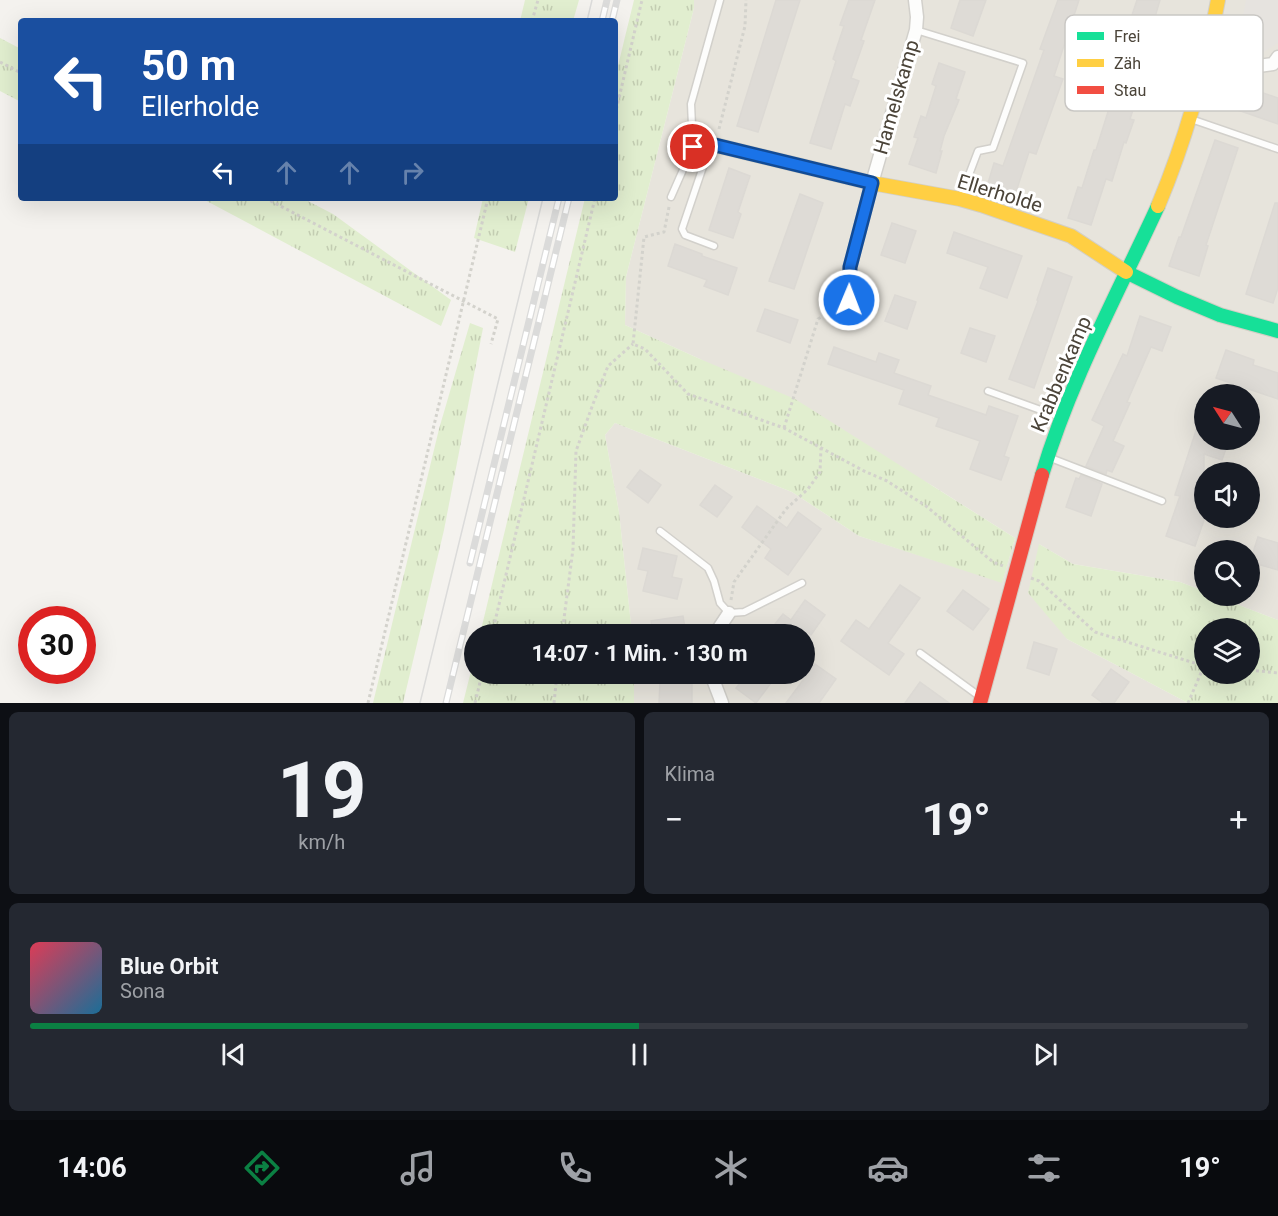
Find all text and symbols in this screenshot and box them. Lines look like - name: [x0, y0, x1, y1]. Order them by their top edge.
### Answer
- legend: [1065, 15, 1263, 111]
- text: Frei: [1114, 27, 1140, 46]
- street label: Hamelskamp: [868, 37, 924, 157]
- text: 50 m: [141, 41, 236, 90]
- icon: left: [42, 42, 120, 120]
- text: Zäh: [1114, 54, 1141, 73]
- text: Stau: [1114, 81, 1146, 100]
- text: Ellerholde: [141, 91, 259, 123]
- pin: [667, 121, 718, 172]
- icon: arrive: [676, 130, 709, 163]
- icon: left: [207, 156, 240, 189]
- icon: ahead: [270, 156, 303, 189]
- icon: ahead: [333, 156, 366, 189]
- icon: right: [396, 156, 429, 189]
- street label: Ellerholde: [955, 169, 1045, 217]
- position arrow: [817, 268, 881, 332]
- street label: Krabbenkamp: [1026, 312, 1096, 436]
- north arrow: [1194, 384, 1260, 450]
- map controls: [1194, 384, 1260, 684]
- button: sound: [1194, 462, 1260, 528]
- button: search: [1194, 540, 1260, 606]
- speed limit sign: 30: [18, 606, 96, 684]
- button: layers: [1194, 618, 1260, 684]
- text: 14:07 · 1 Min. · 130 m: [531, 641, 748, 666]
- text: 19: [277, 745, 367, 836]
- text: Klima: [665, 762, 715, 786]
- text: 19°: [922, 793, 991, 846]
- text: −: [665, 800, 683, 839]
- text: +: [1229, 800, 1248, 839]
- text: km/h: [298, 830, 345, 854]
- text: Blue Orbit: [120, 954, 218, 979]
- text: Sona: [120, 979, 165, 1003]
- icon: previous: [217, 1038, 250, 1071]
- icon: pause: [623, 1038, 656, 1071]
- icon: next: [1029, 1038, 1062, 1071]
- icon: directions: [241, 1147, 283, 1189]
- icon: music: [397, 1147, 439, 1189]
- icon: phone: [554, 1147, 596, 1189]
- icon: climate: [710, 1147, 752, 1189]
- icon: car: [867, 1147, 909, 1189]
- icon: filters: [1023, 1147, 1065, 1189]
- text: 14:06: [57, 1152, 127, 1184]
- text: 19°: [1179, 1152, 1221, 1184]

